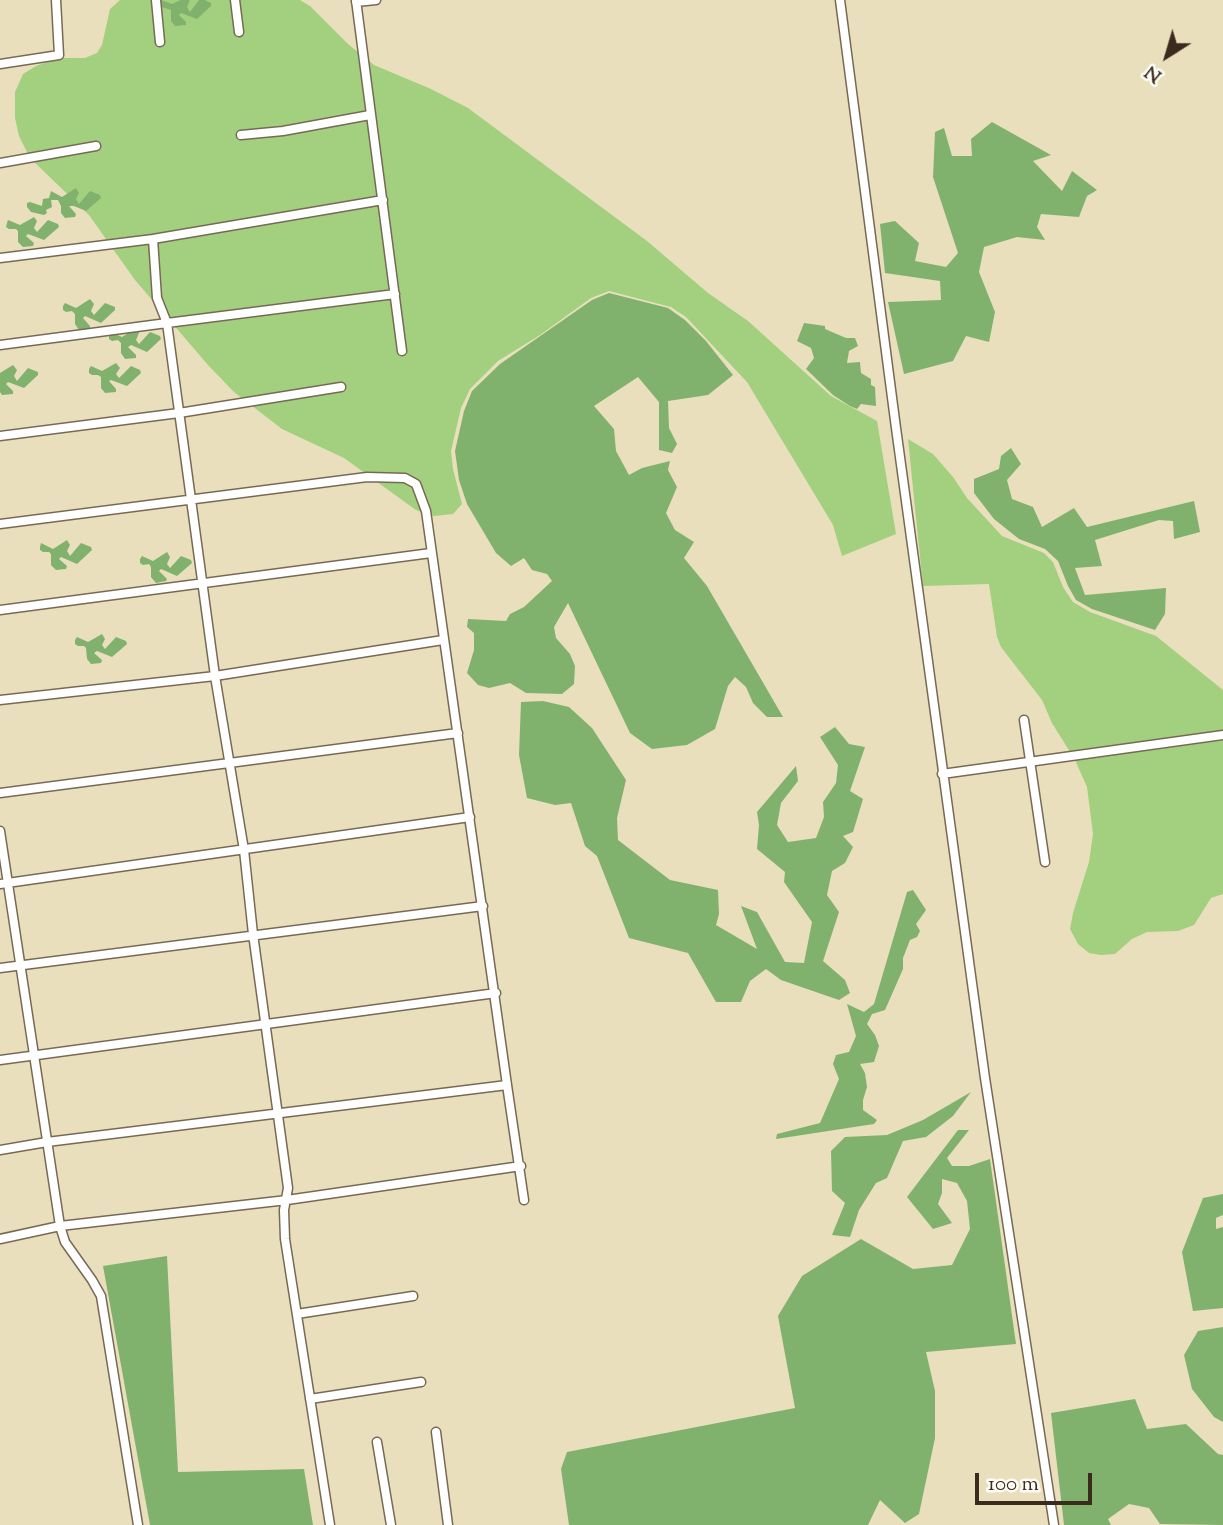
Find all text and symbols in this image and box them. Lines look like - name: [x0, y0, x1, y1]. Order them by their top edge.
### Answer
- north arrow: [1132, 21, 1202, 91]
- text: N: [1140, 58, 1168, 89]
- scale bar: [978, 1458, 1095, 1502]
- text: 100 m: [988, 1470, 1039, 1500]

